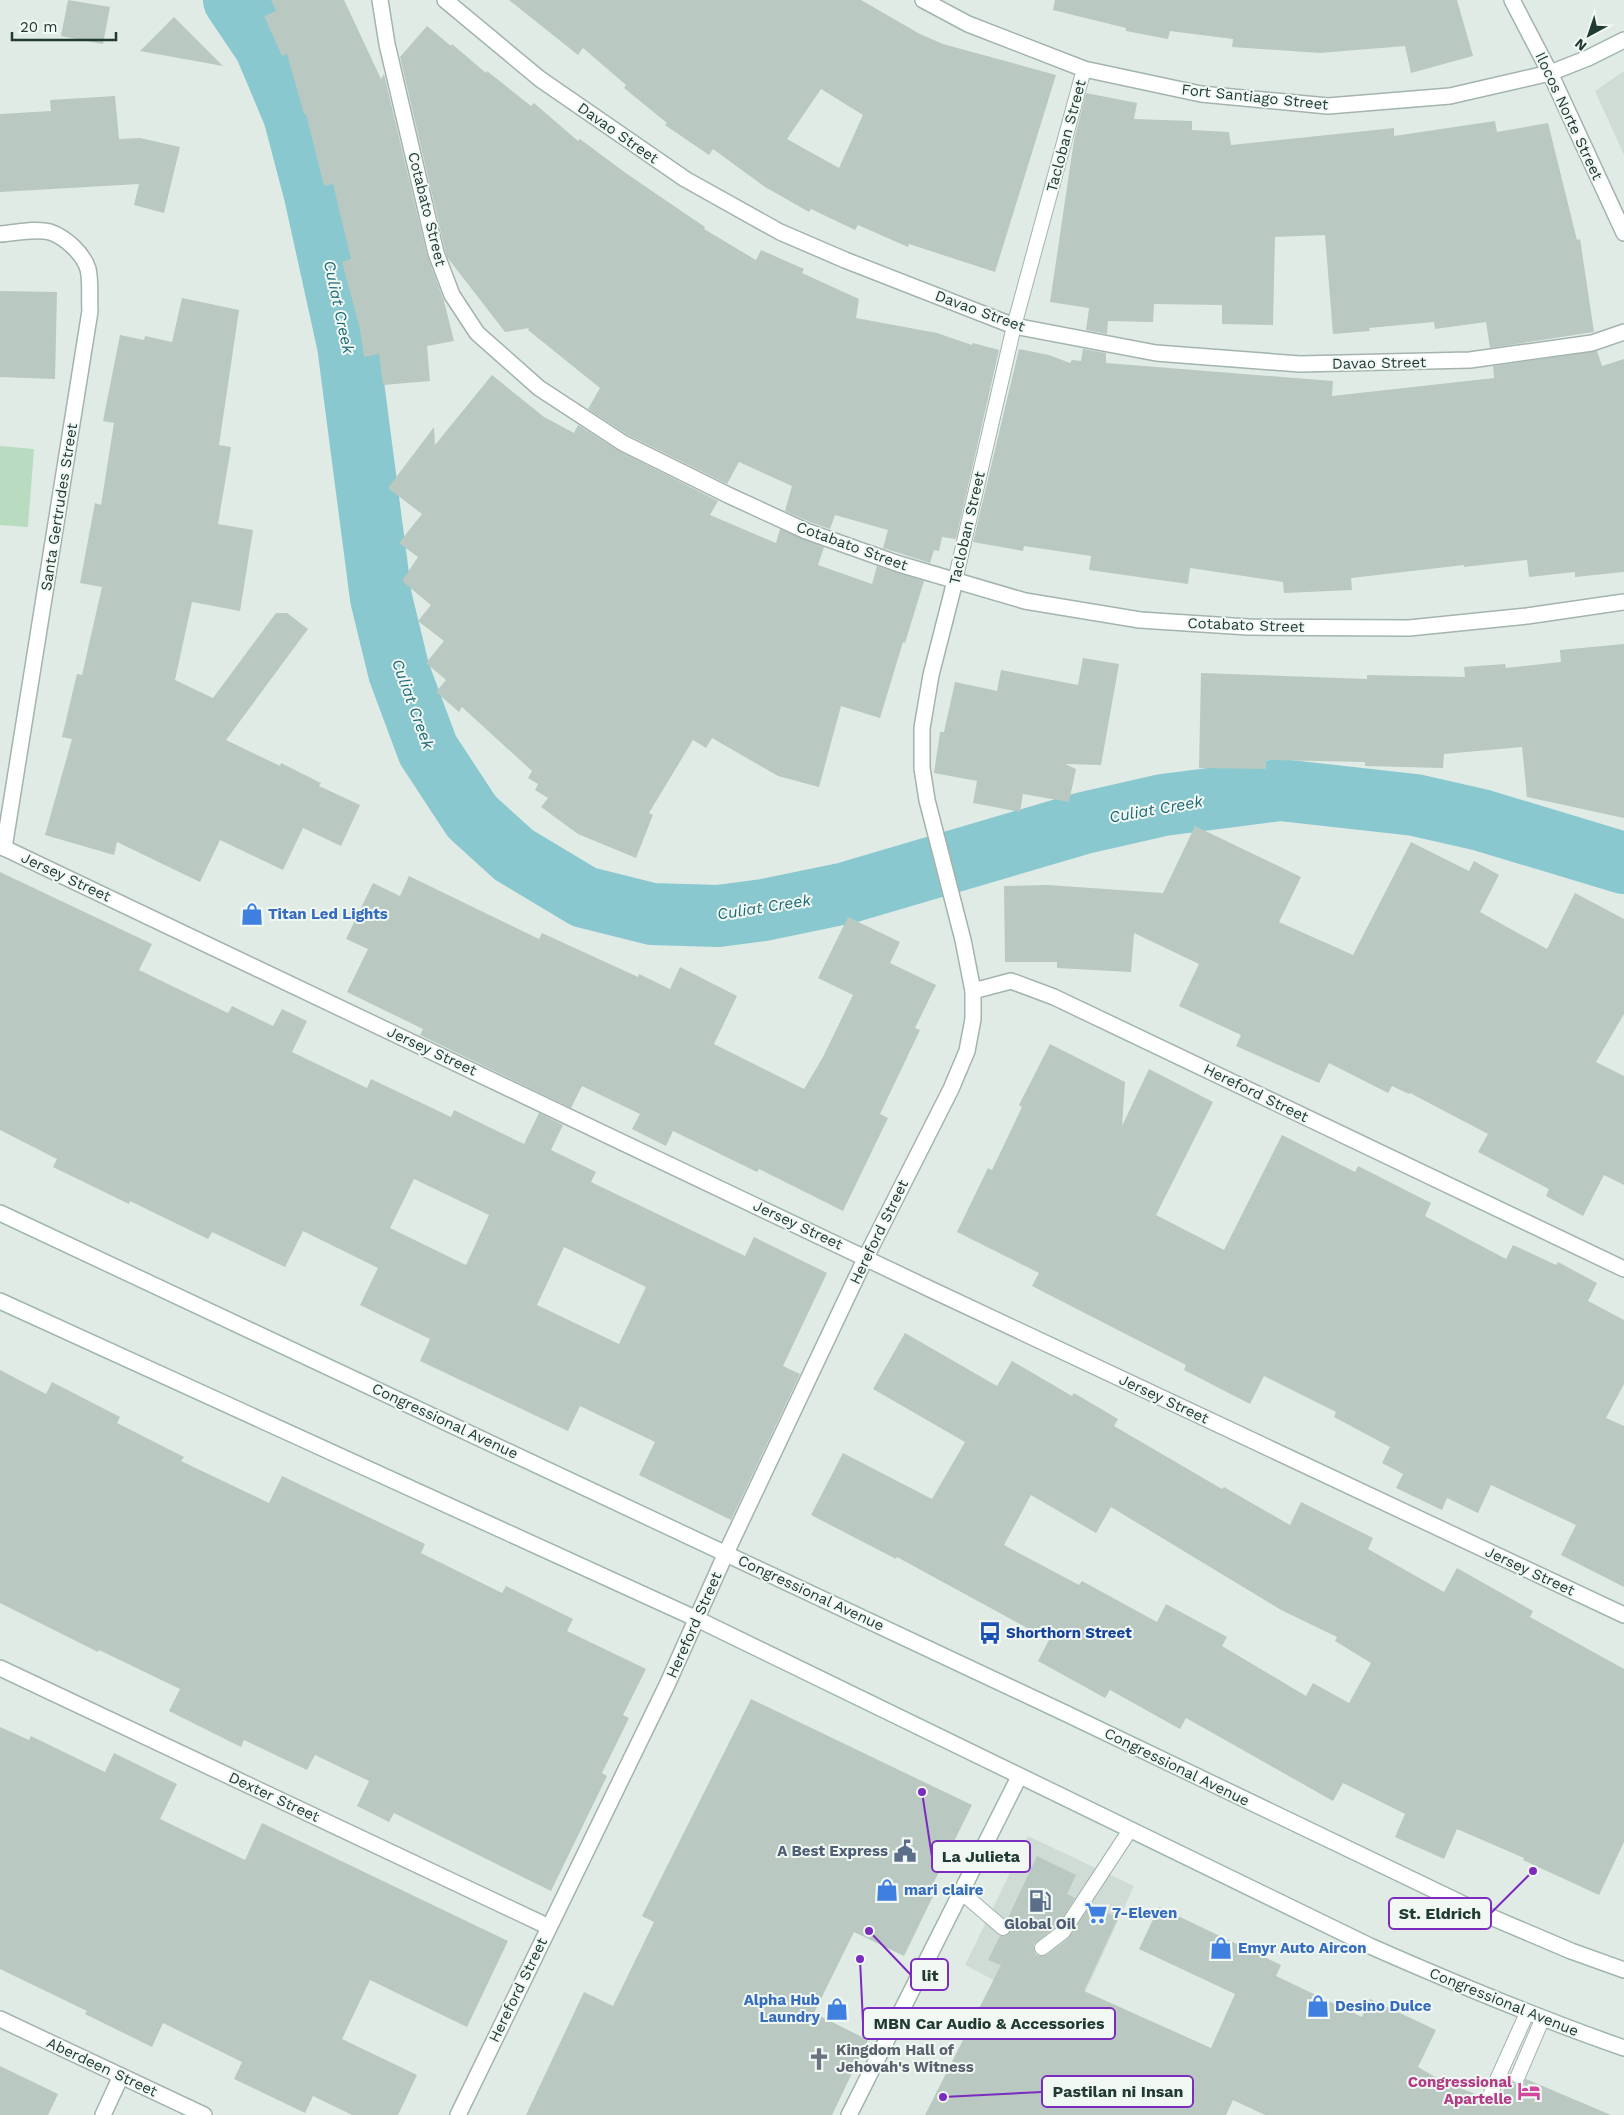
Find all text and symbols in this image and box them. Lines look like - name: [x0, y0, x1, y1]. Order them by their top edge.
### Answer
- scale bar: [12, 10, 116, 42]
- north arrow: [1564, 10, 1614, 60]
- text: 20 m: [20, 18, 58, 36]
- text: N: [1572, 35, 1590, 54]
- street label: Ilocos Norte Street: [1531, 49, 1607, 183]
- street label: Tacloban Street: [1042, 77, 1090, 194]
- street label: Fort Santiago Street: [1181, 80, 1330, 114]
- street label: Davao Street: [574, 99, 662, 168]
- street label: Cotabato Street: [404, 150, 450, 269]
- water label: Culiat Creek: [320, 259, 358, 357]
- street label: Davao Street: [933, 286, 1028, 336]
- street label: Davao Street: [1332, 353, 1427, 373]
- street label: Santa Gertrudes Street: [37, 421, 81, 592]
- street label: Tacloban Street: [945, 469, 989, 586]
- street label: Cotabato Street: [794, 518, 911, 575]
- street label: Cotabato Street: [1187, 614, 1306, 636]
- water label: Culiat Creek: [388, 656, 439, 753]
- water label: Culiat Creek: [1108, 791, 1206, 827]
- street label: Jersey Street: [18, 848, 114, 906]
- water label: Culiat Creek: [716, 890, 813, 924]
- shop icon: Titan Led Lights: [239, 901, 265, 927]
- place label: Titan Led Lights: [268, 905, 388, 923]
- street label: Jersey Street: [384, 1022, 480, 1080]
- street label: Hereford Street: [1201, 1060, 1312, 1126]
- street label: Hereford Street: [846, 1176, 912, 1287]
- street label: Jersey Street: [750, 1196, 846, 1254]
- street label: Jersey Street: [1116, 1370, 1212, 1428]
- street label: Congressional Avenue: [369, 1379, 521, 1463]
- street label: Jersey Street: [1482, 1542, 1578, 1600]
- street label: Congressional Avenue: [735, 1551, 887, 1635]
- street label: Hereford Street: [663, 1569, 726, 1681]
- bus stop icon: Shorthorn Street: [977, 1620, 1003, 1646]
- place label: Shorthorn Street: [1006, 1624, 1132, 1642]
- street label: Congressional Avenue: [1101, 1724, 1253, 1810]
- street label: Dexter Street: [226, 1768, 323, 1826]
- public building icon: A Best Express: [892, 1838, 918, 1864]
- callout: La Julieta: [932, 1841, 1030, 1872]
- place label: A Best Express: [777, 1842, 888, 1860]
- text: La Julieta: [942, 1847, 1021, 1866]
- shop icon: mari claire: [874, 1877, 900, 1903]
- place label: mari claire: [904, 1881, 984, 1899]
- fuel station icon: Global Oil: [1027, 1888, 1053, 1914]
- callout: St. Eldrich: [1389, 1898, 1491, 1929]
- supermarket icon: 7-Eleven: [1083, 1900, 1109, 1926]
- place label: 7-Eleven: [1112, 1904, 1177, 1922]
- text: St. Eldrich: [1399, 1904, 1481, 1923]
- place label: Global Oil: [1004, 1915, 1076, 1933]
- street label: Hereford Street: [485, 1934, 551, 2045]
- shop icon: Emyr Auto Aircon: [1208, 1935, 1234, 1961]
- place label: Emyr Auto Aircon: [1238, 1939, 1366, 1957]
- callout: lit: [911, 1959, 948, 1990]
- street label: Congressional Avenue: [1427, 1964, 1581, 2040]
- text: lit: [922, 1966, 938, 1985]
- place label: Alpha Hub Laundry: [744, 1991, 821, 2026]
- shop icon: Desino Dulce: [1305, 1993, 1331, 2019]
- shop icon: Alpha Hub Laundry: [824, 1996, 850, 2022]
- place label: Desino Dulce: [1335, 1997, 1432, 2015]
- callout: MBN Car Audio & Accessories: [863, 2008, 1115, 2039]
- text: MBN Car Audio & Accessories: [874, 2014, 1105, 2033]
- street label: Aberdeen Street: [44, 2033, 161, 2101]
- place label: Kingdom Hall of Jehovah's Witness: [836, 2041, 974, 2076]
- church icon: Kingdom Hall of Jehovah's Witness: [806, 2046, 832, 2072]
- place label: Congressional Apartelle: [1408, 2073, 1512, 2108]
- callout: Pastilan ni Insan: [1042, 2076, 1193, 2107]
- hotel icon: Congressional Apartelle: [1516, 2078, 1542, 2104]
- text: Pastilan ni Insan: [1052, 2082, 1184, 2101]

